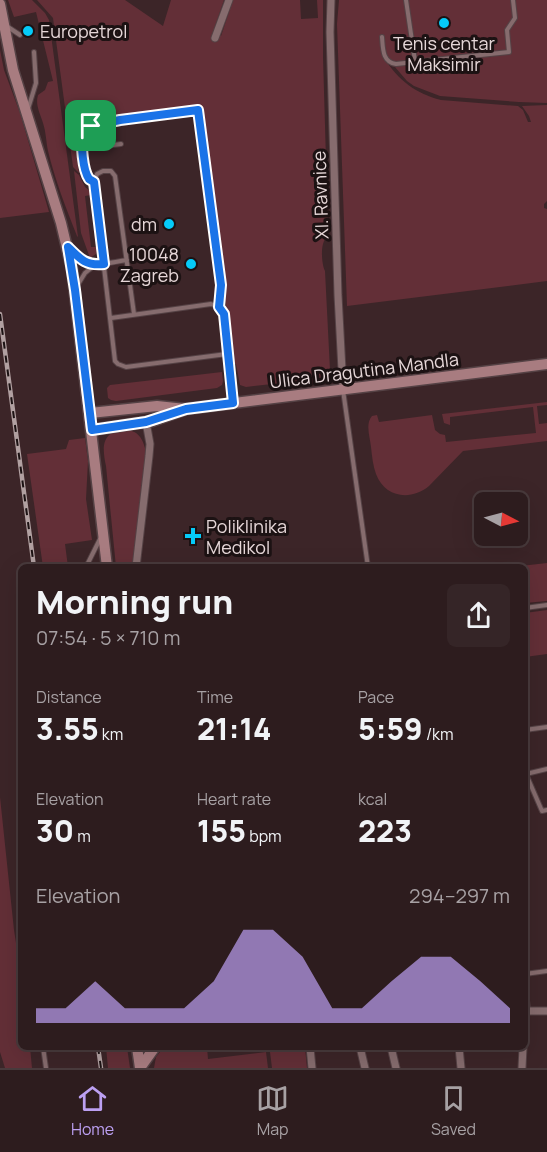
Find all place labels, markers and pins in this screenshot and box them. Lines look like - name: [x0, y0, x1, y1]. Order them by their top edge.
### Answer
- marker: Tenis centar Maksimir: [437, 16, 451, 30]
- place label: Europetrol: [40, 19, 127, 43]
- marker: Europetrol: [21, 24, 35, 38]
- place label: Tenis centar Maksimir: [393, 31, 495, 76]
- pin: [65, 100, 116, 151]
- place label: dm: [131, 212, 157, 236]
- marker: dm: [162, 217, 176, 231]
- place label: 10048 Zagreb: [120, 242, 179, 287]
- marker: 10048 Zagreb: [184, 257, 198, 271]
- place label: Poliklinika Medikol: [206, 514, 287, 559]
- marker: Poliklinika Medikol: [184, 527, 202, 545]

